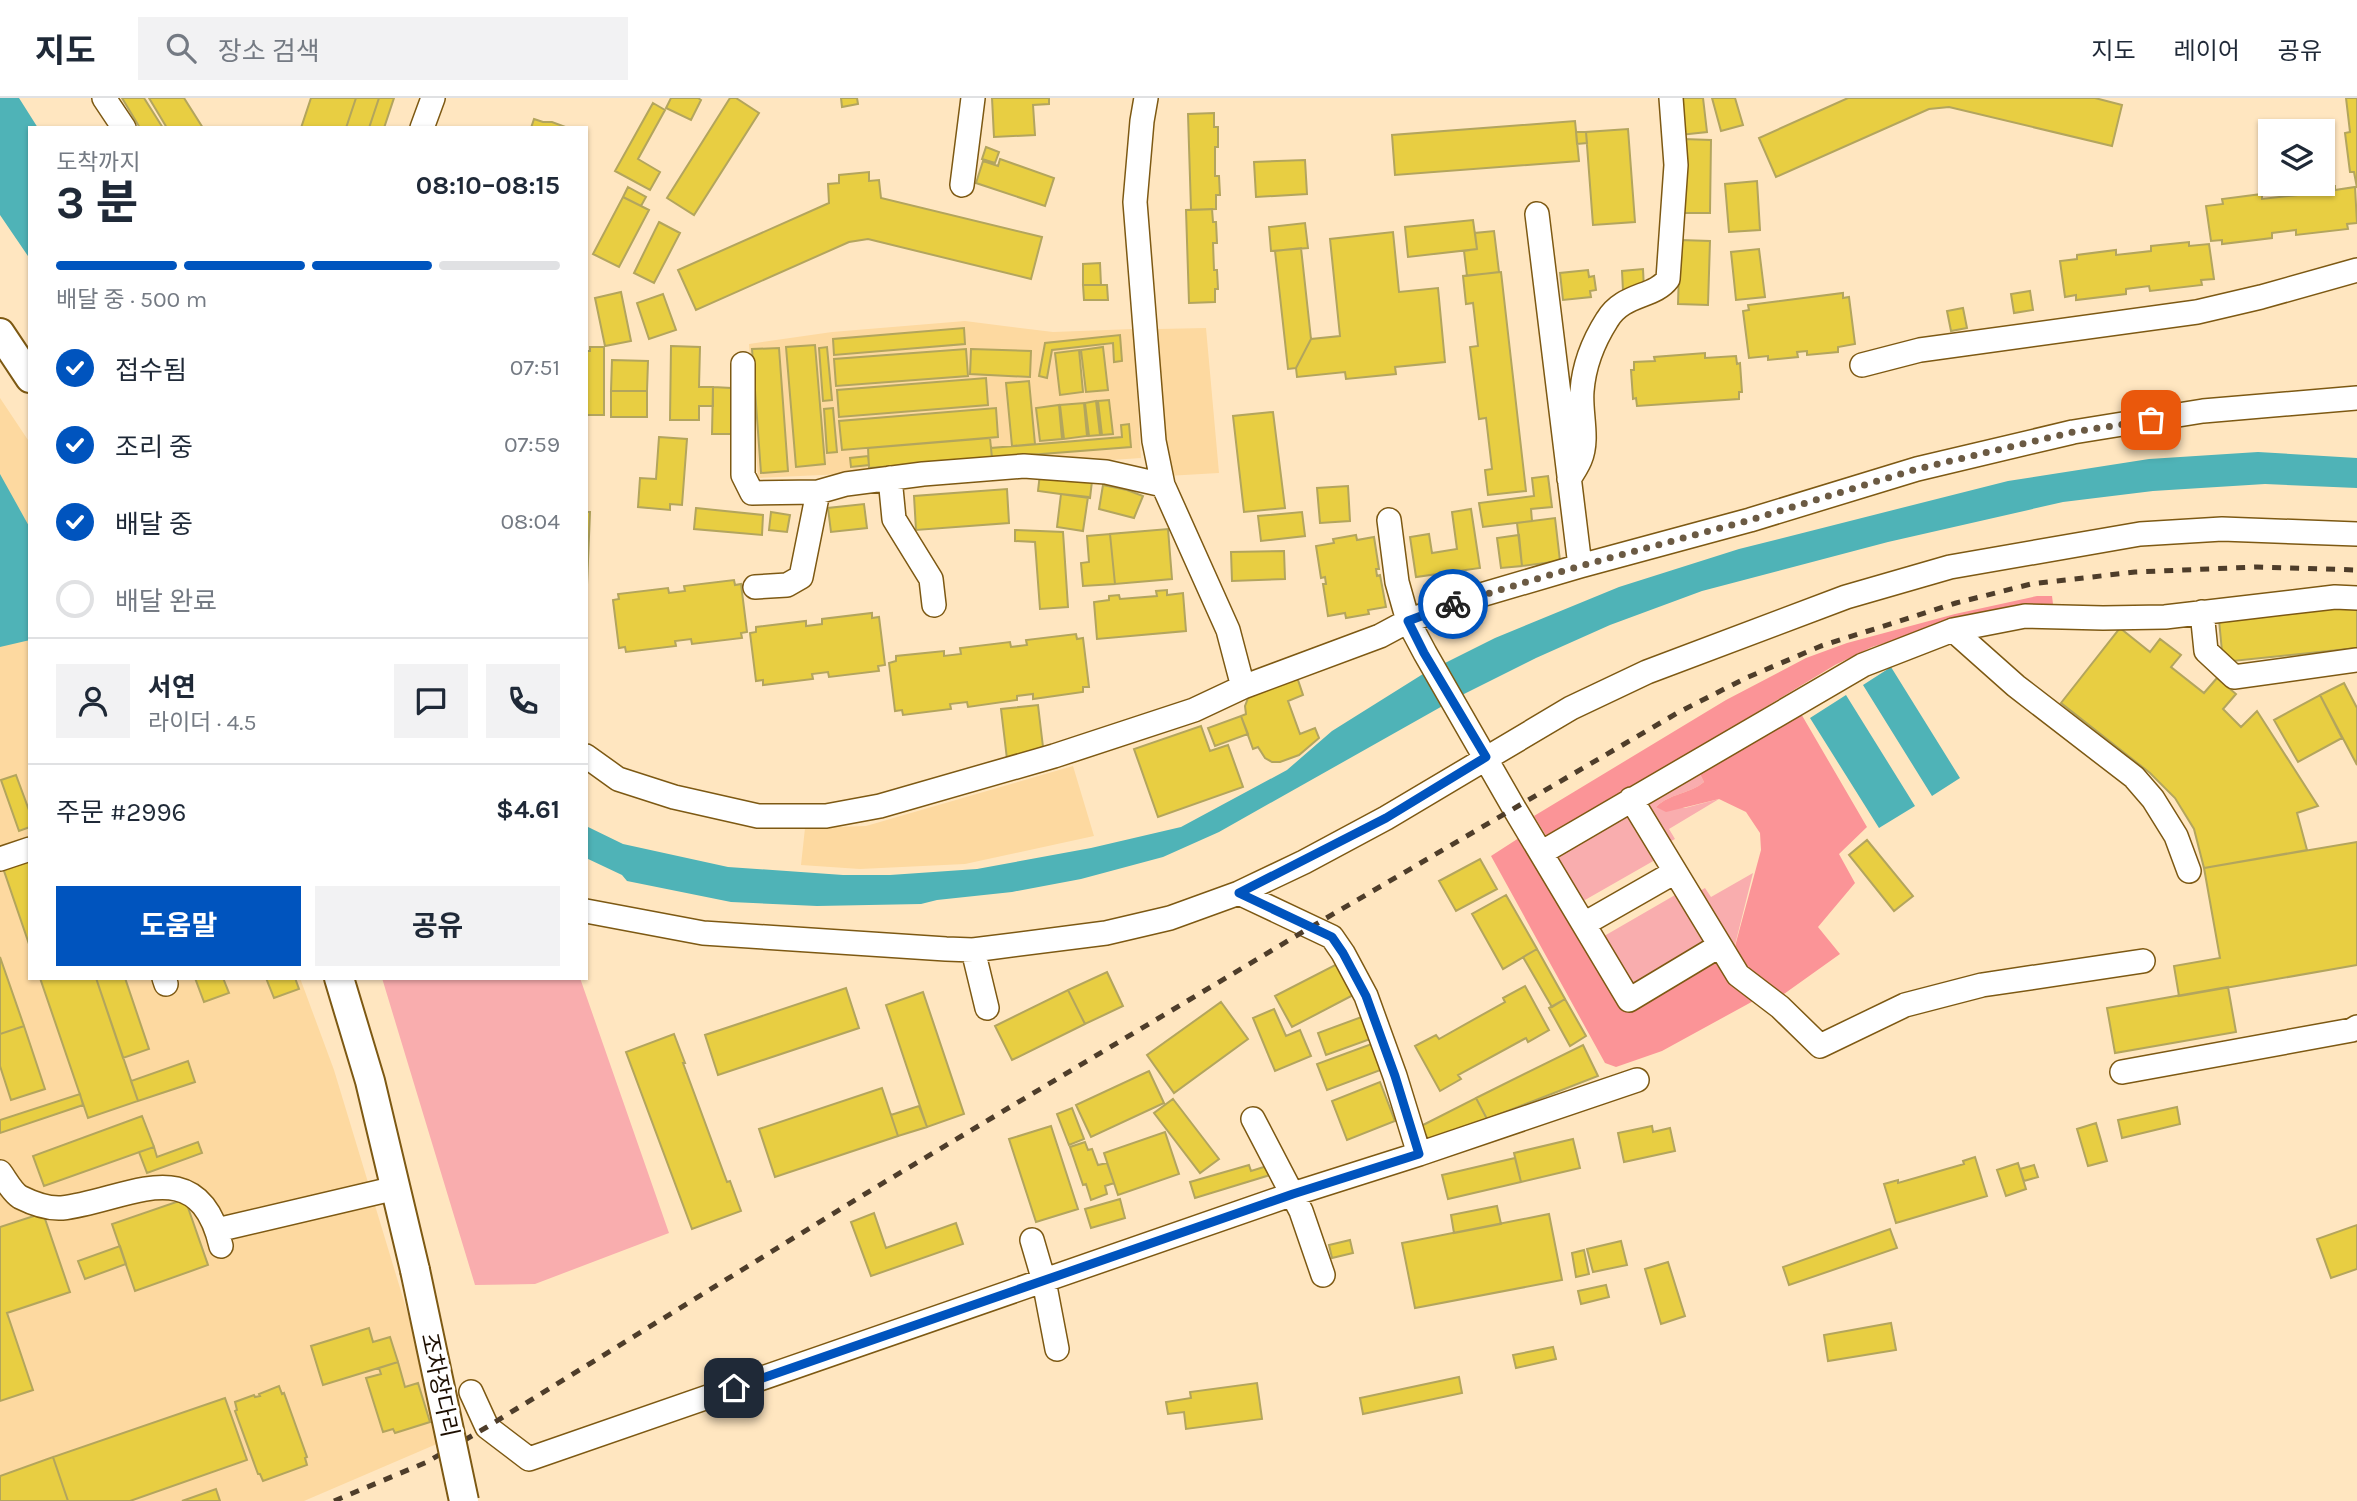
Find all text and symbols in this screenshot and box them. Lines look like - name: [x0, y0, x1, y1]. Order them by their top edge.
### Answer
- search box: [138, 17, 628, 80]
- icon: search: [162, 29, 200, 67]
- text: 지도: [35, 32, 96, 70]
- text: 장소 검색: [218, 36, 320, 67]
- text: 지도: [2091, 37, 2136, 65]
- text: 레이어: [2174, 37, 2240, 65]
- text: 공유: [2278, 37, 2322, 65]
- map controls: [2258, 119, 2335, 196]
- button: layers: [2258, 119, 2335, 196]
- text: 도착까지: [56, 149, 141, 176]
- text: 08:10–08:15: [416, 170, 560, 201]
- text: 3 분: [56, 176, 139, 230]
- text: 배달 중 · 500 m: [56, 286, 207, 313]
- icon: check: [56, 349, 94, 387]
- text: 07:51: [510, 354, 560, 381]
- text: 접수됨: [115, 355, 187, 386]
- pin: [2121, 390, 2181, 450]
- icon: bag: [2132, 401, 2170, 439]
- icon: check: [56, 426, 94, 464]
- text: 07:59: [504, 431, 560, 458]
- text: 조리 중: [115, 432, 193, 463]
- icon: check: [56, 503, 94, 541]
- text: 08:04: [500, 508, 560, 535]
- text: 배달 중: [115, 509, 193, 540]
- courier: [1418, 569, 1488, 639]
- icon: bike: [1434, 585, 1472, 623]
- text: 배달 완료: [115, 586, 217, 617]
- button: person: [56, 664, 130, 738]
- button: chat: [394, 664, 468, 738]
- button: phone: [486, 664, 560, 738]
- text: 서연: [148, 672, 196, 703]
- text: 라이더 · 4.5: [148, 709, 256, 736]
- text: $4.61: [496, 794, 560, 825]
- text: 주문 #2996: [56, 797, 186, 828]
- button: 도움말: [56, 886, 301, 966]
- button: 공유: [315, 886, 560, 966]
- street label: 조차장다리: [415, 1331, 464, 1440]
- pin: [704, 1358, 764, 1418]
- icon: home: [715, 1369, 753, 1407]

